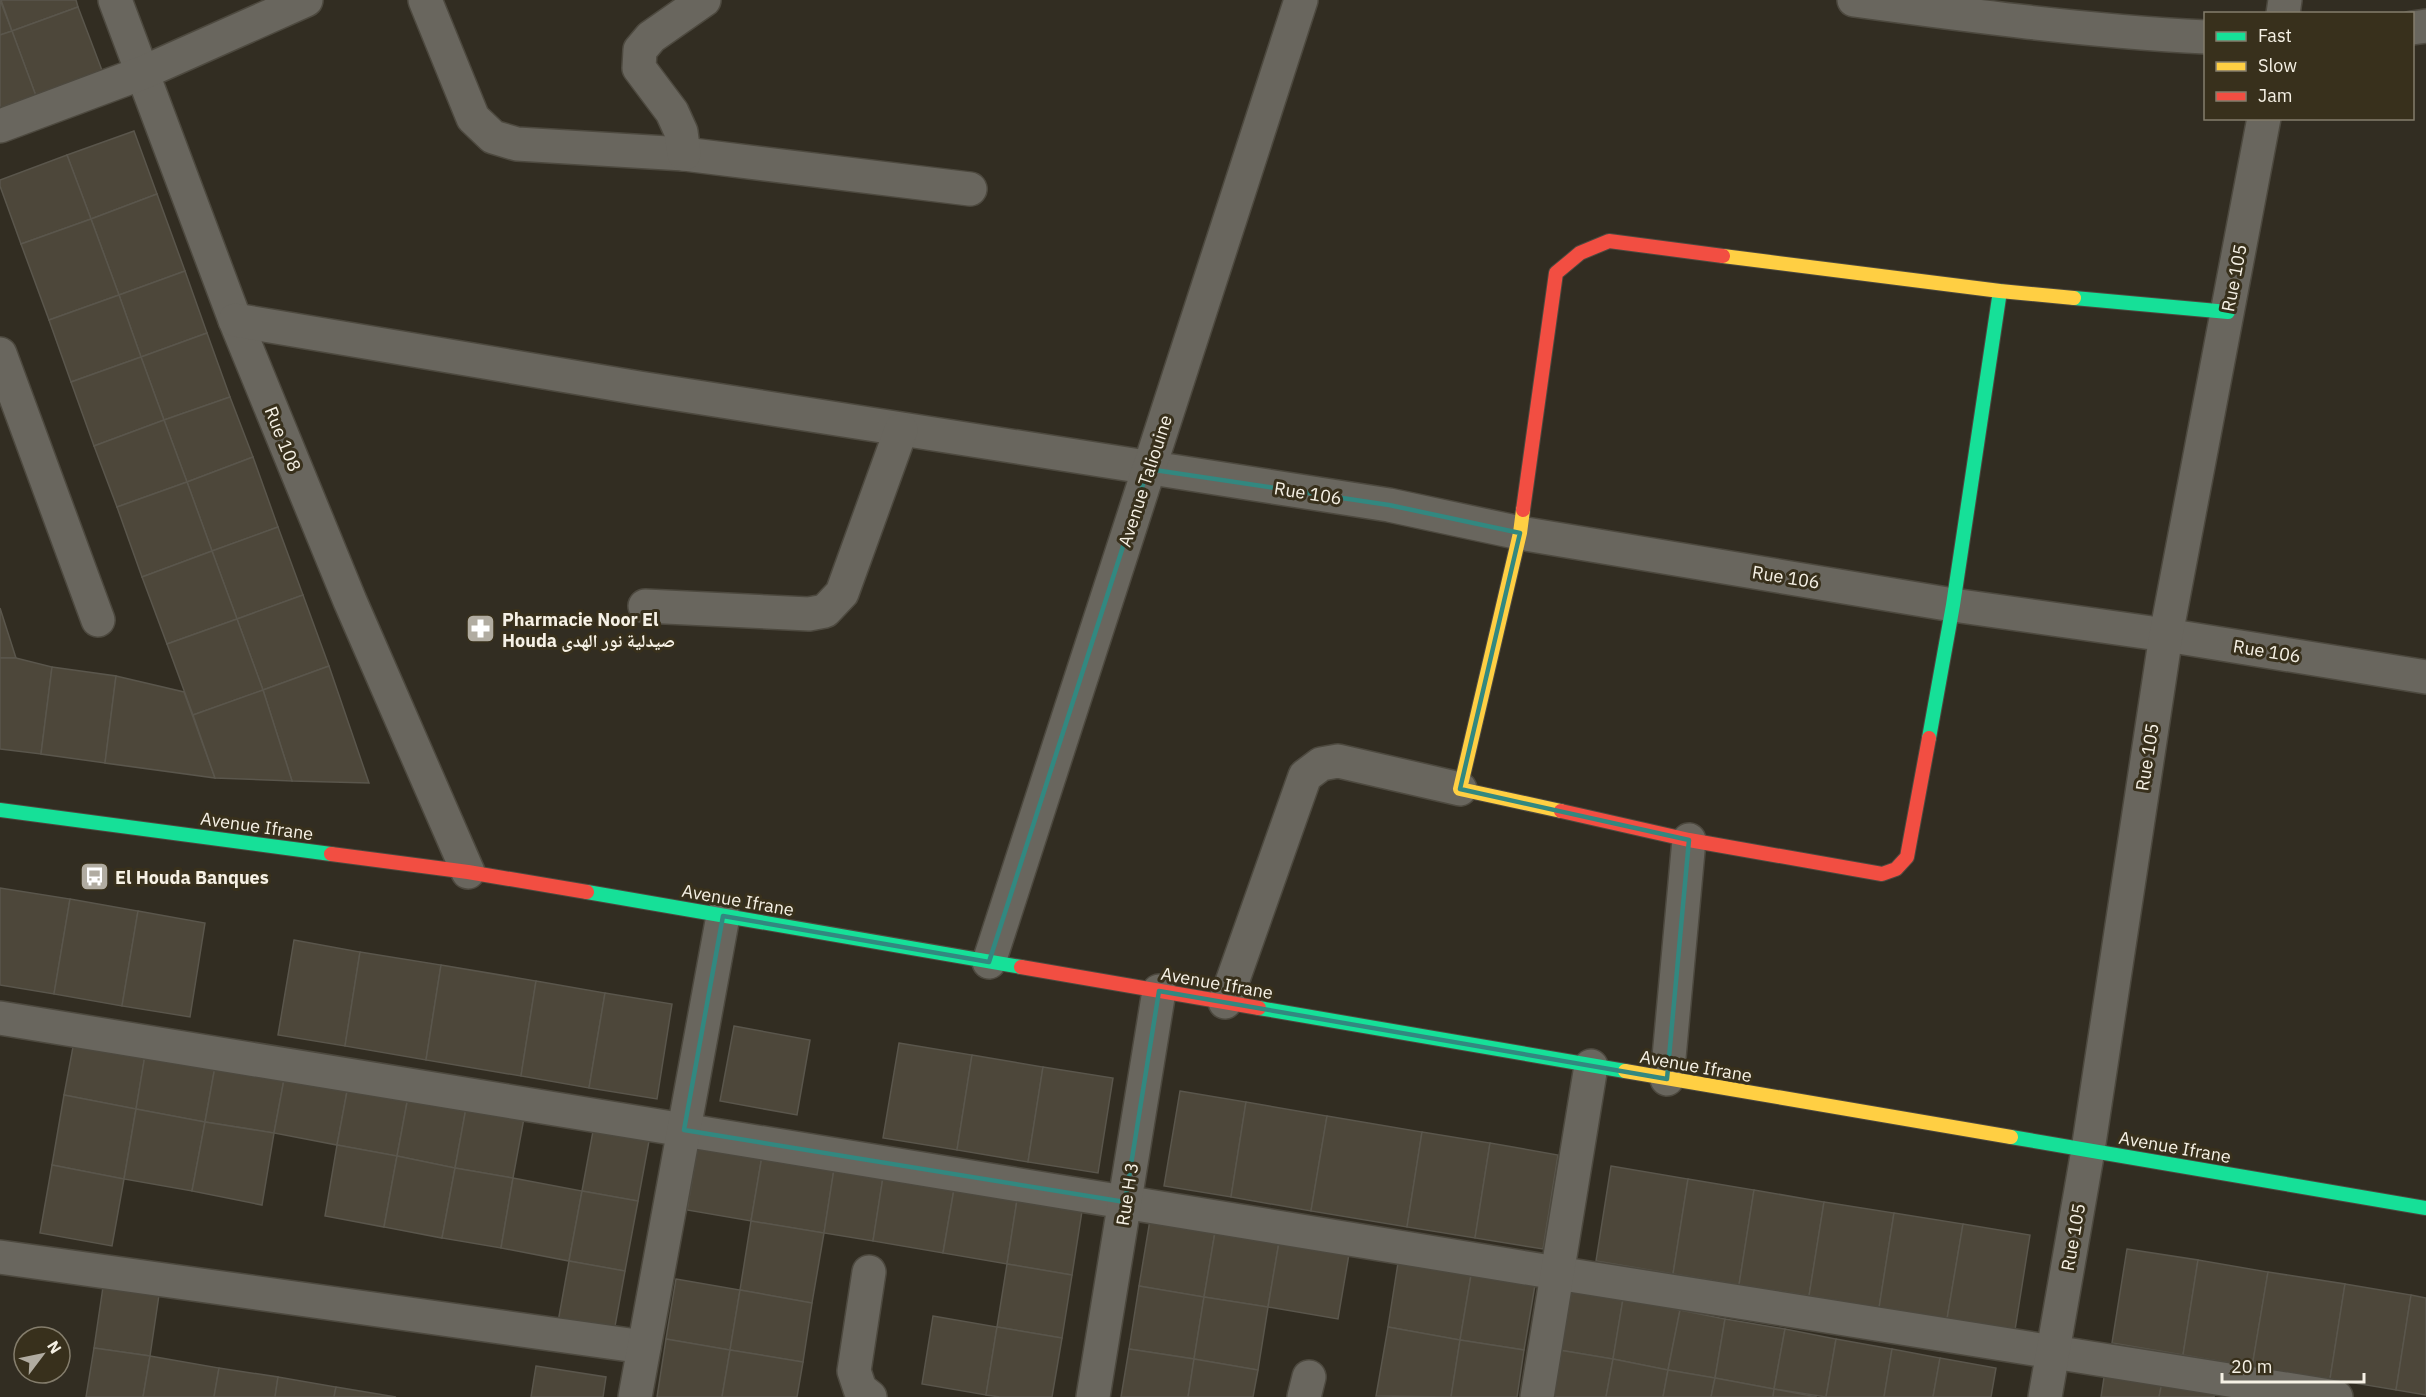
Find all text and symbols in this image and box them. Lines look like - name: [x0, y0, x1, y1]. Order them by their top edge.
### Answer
- legend: [2204, 12, 2414, 120]
- text: Fast: [2258, 24, 2292, 47]
- text: Slow: [2258, 54, 2297, 77]
- text: Jam: [2258, 84, 2293, 107]
- street label: Rue 105: [2216, 242, 2252, 314]
- street label: Rue 108: [260, 403, 306, 475]
- street label: Avenue Taliouine: [1113, 412, 1177, 550]
- street label: Rue 106: [1272, 476, 1344, 510]
- street label: Rue 106: [1750, 560, 1822, 594]
- place label: Pharmacie Noor El Houda صيدلية نور الهدى: [502, 608, 675, 652]
- pharmacy icon: Pharmacie Noor El Houda صيدلية نور الهدى: [465, 613, 497, 645]
- street label: Rue 106: [2231, 634, 2303, 668]
- street label: Rue 105: [2130, 721, 2164, 793]
- street label: Avenue Ifrane: [199, 807, 315, 845]
- bus stop icon: El Houda Banques: [78, 861, 110, 893]
- place label: El Houda Banques: [115, 866, 269, 889]
- street label: Avenue Ifrane: [680, 879, 796, 921]
- street label: Avenue Ifrane: [1159, 962, 1275, 1004]
- street label: Avenue Ifrane: [1638, 1045, 1754, 1087]
- street label: Avenue Ifrane: [2117, 1126, 2233, 1168]
- street label: Rue H 3: [1111, 1161, 1143, 1227]
- street label: Rue 105: [2056, 1201, 2090, 1273]
- north arrow: [12, 1325, 72, 1385]
- text: N: [43, 1337, 66, 1357]
- scale bar: [2222, 1346, 2364, 1384]
- text: 20 m: [2231, 1355, 2273, 1378]

